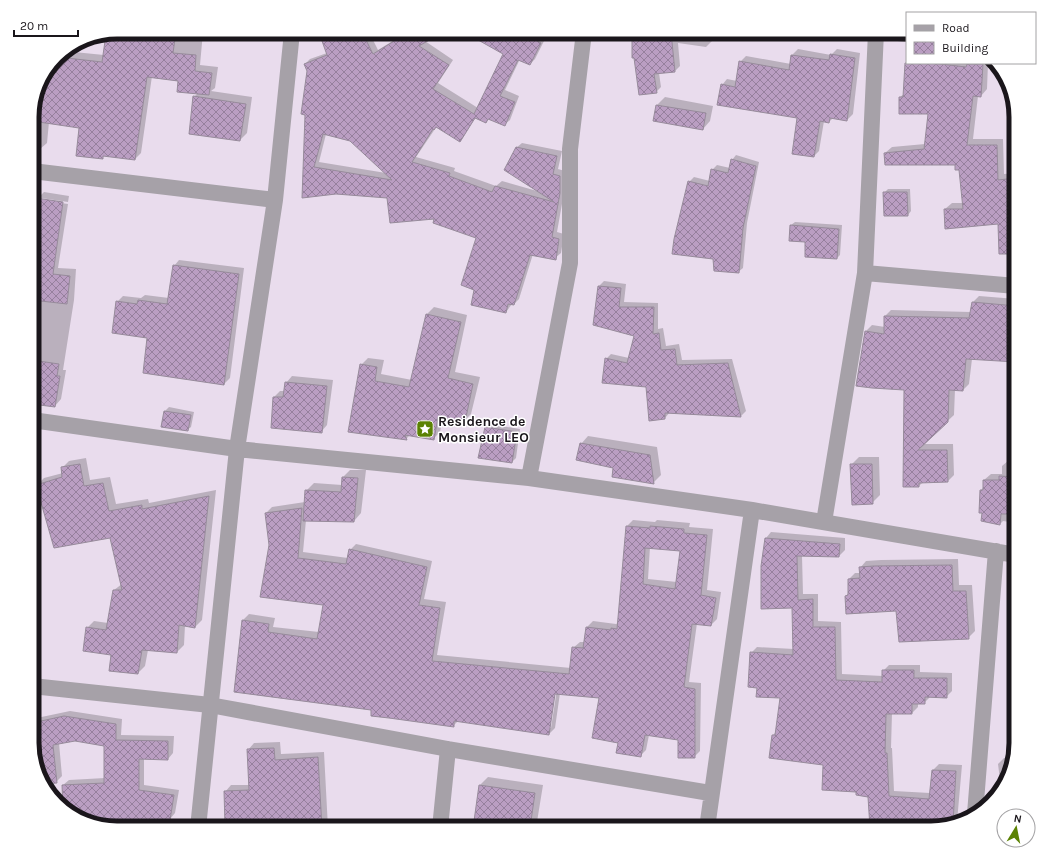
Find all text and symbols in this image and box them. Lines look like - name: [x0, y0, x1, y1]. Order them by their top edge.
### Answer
- scale bar: [14, 12, 78, 38]
- legend: [906, 12, 1036, 64]
- text: 20 m: [20, 19, 48, 33]
- text: Road: [942, 21, 970, 35]
- text: Building: [942, 41, 989, 55]
- place label: Residence de Monsieur LEO: [438, 413, 529, 446]
- place icon: Residence de Monsieur LEO: [415, 419, 435, 439]
- north arrow: [996, 808, 1036, 848]
- text: N: [1013, 812, 1023, 826]

